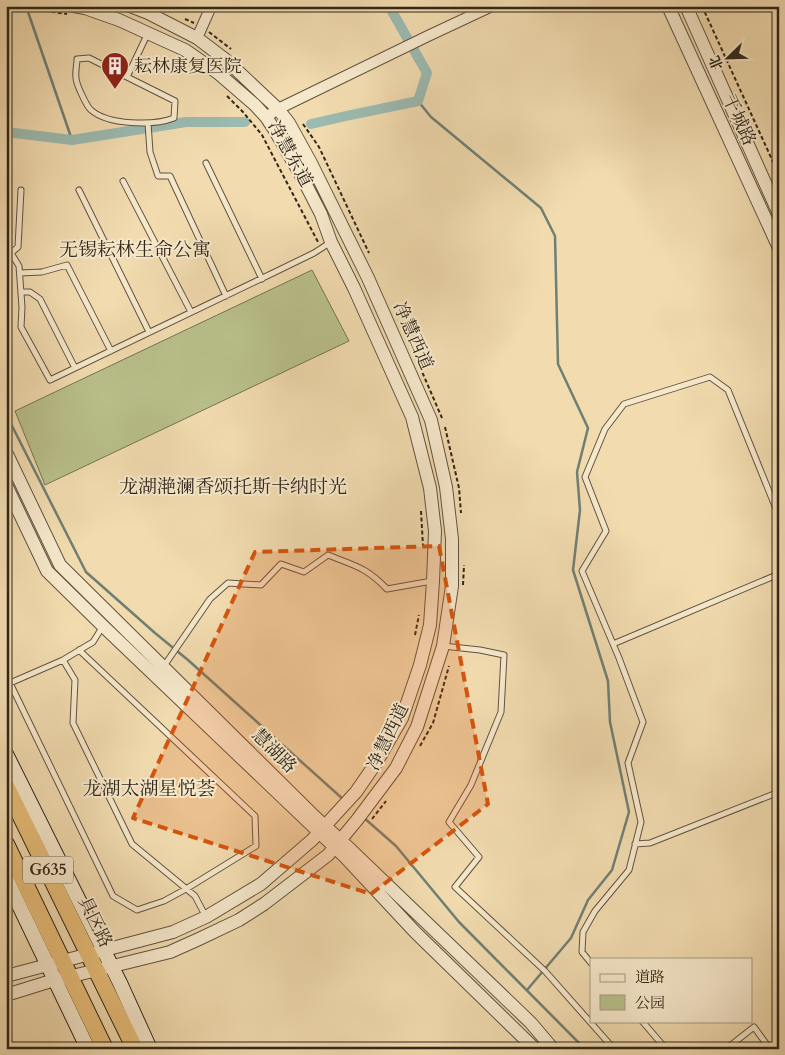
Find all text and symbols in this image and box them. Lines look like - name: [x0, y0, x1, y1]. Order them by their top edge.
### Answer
- north arrow: [702, 32, 752, 82]
- building icon: 耘林康复医院: [100, 51, 130, 90]
- text: 北: [705, 53, 728, 73]
- place label: 耘林康复医院: [134, 54, 242, 79]
- street label: 干城路: [716, 90, 762, 150]
- street label: 净慧东道: [262, 116, 318, 192]
- district label: 无锡耘林生命公寓: [59, 237, 211, 263]
- street label: 净慧西道: [387, 298, 439, 374]
- district label: 龙湖滟澜香颂托斯卡纳时光: [119, 474, 347, 500]
- street label: 净慧西道: [361, 699, 415, 775]
- street label: 慧湖路: [246, 723, 302, 779]
- district label: 龙湖太湖星悦荟: [82, 776, 216, 802]
- road number: G635: [23, 856, 73, 884]
- street label: 具区路: [72, 892, 118, 952]
- legend: [590, 958, 752, 1022]
- text: 道路: [635, 967, 665, 987]
- text: 公园: [635, 993, 665, 1013]

